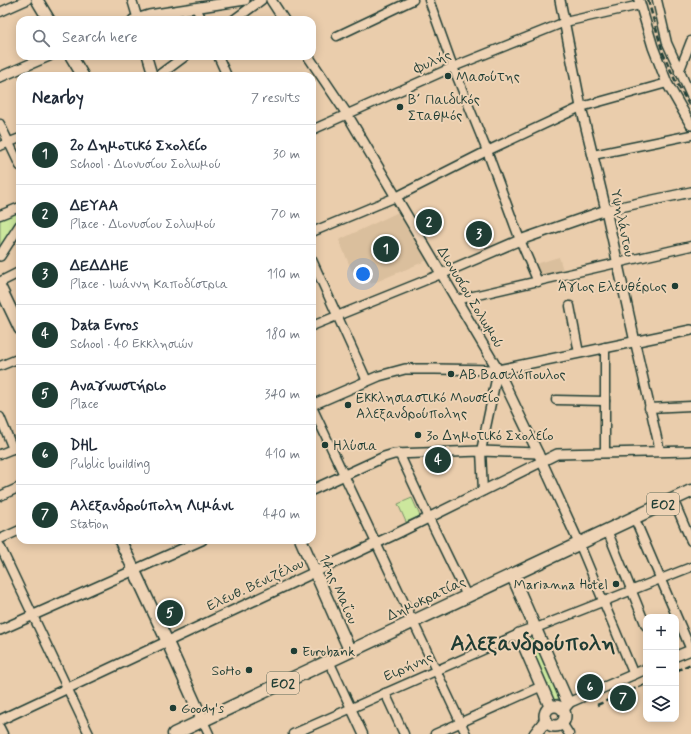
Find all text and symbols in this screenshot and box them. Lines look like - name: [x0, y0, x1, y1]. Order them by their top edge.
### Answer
- search box: [16, 16, 316, 60]
- icon: search: [30, 27, 52, 49]
- text: Search here: [62, 28, 138, 48]
- street label: Φυλής: [410, 46, 454, 78]
- place label: Μασούτης: [456, 68, 520, 86]
- marker: Μασούτης: [443, 71, 453, 81]
- text: Nearby: [32, 87, 84, 109]
- text: 7 results: [251, 90, 300, 107]
- place label: Β΄Παιδικός Σταθμός: [408, 91, 480, 125]
- marker: Β΄Παιδικός Σταθμός: [395, 102, 405, 112]
- text: 2o Δημοτικό Σχολείο: [70, 136, 207, 156]
- text: 1: [42, 146, 48, 163]
- text: 30 m: [273, 146, 300, 163]
- text: School · Διονυσίου Σολωμού: [70, 156, 221, 173]
- street label: Υψηλάντου: [606, 188, 638, 259]
- text: ΔΕΥΑΑ: [70, 196, 118, 216]
- text: 2: [42, 206, 48, 223]
- text: 70 m: [271, 206, 300, 223]
- pin: 2: [416, 207, 442, 237]
- text: Place · Διονυσίου Σολωμού: [70, 216, 216, 233]
- pin: 3: [466, 219, 492, 249]
- pin: 1: [373, 234, 399, 264]
- street label: Διονυσίου Σολωμού: [433, 243, 508, 352]
- text: ΔΕΔΔΗΕ: [70, 256, 129, 276]
- your location: [353, 264, 373, 284]
- text: 3: [42, 266, 48, 283]
- text: 110 m: [267, 266, 300, 283]
- text: Place · Ιωάννη Καποδίστρια: [70, 276, 228, 293]
- place label: Άγιος Ελευθέριος: [558, 277, 667, 296]
- marker: Άγιος Ελευθέριος: [670, 281, 680, 291]
- text: Data Evros: [70, 316, 138, 336]
- text: 4: [41, 326, 49, 343]
- text: 180 m: [265, 326, 300, 343]
- text: School · 40 Εκκλησιών: [70, 336, 193, 353]
- place label: ΑΒ Βασιλόπουλος: [459, 366, 566, 384]
- marker: ΑΒ Βασιλόπουλος: [446, 369, 456, 379]
- text: Αναγνωστήριο: [70, 376, 166, 396]
- text: 5: [41, 386, 49, 403]
- text: 340 m: [265, 386, 300, 403]
- place label: Εκκλησιαστικό Μουσείο Αλεξανδρούπολης: [356, 389, 499, 423]
- text: Place: [70, 396, 99, 413]
- marker: Εκκλησιαστικό Μουσείο Αλεξανδρούπολης: [343, 400, 353, 410]
- place label: 3ο Δημοτικό Σχολείο: [426, 427, 554, 445]
- marker: 3ο Δημοτικό Σχολείο: [413, 430, 423, 440]
- text: DHL: [70, 436, 98, 456]
- place label: Ηλύσια: [333, 437, 377, 455]
- marker: Ηλύσια: [320, 440, 330, 450]
- pin: 4: [425, 445, 451, 475]
- text: 6: [42, 446, 48, 463]
- text: 410 m: [265, 446, 300, 463]
- text: Public building: [70, 456, 150, 473]
- road number: ΕΟ2: [647, 493, 679, 515]
- text: Αλεξανδρούπολη Λιμάνι: [70, 496, 233, 516]
- text: 7: [41, 506, 49, 523]
- text: 440 m: [263, 506, 300, 523]
- text: Station: [70, 516, 108, 533]
- street label: 14ης Μαΐου: [315, 552, 361, 627]
- street label: Ελευθ. Βενιζέλου: [203, 554, 307, 615]
- street label: Δημοκρατίας: [384, 573, 469, 625]
- place label: Marianna Hotel: [514, 576, 608, 594]
- marker: Marianna Hotel: [611, 579, 621, 589]
- pin: 5: [157, 598, 183, 628]
- map controls: [643, 614, 679, 722]
- button: +: [643, 614, 679, 650]
- district label: Αλεξανδρούπολη: [451, 630, 615, 658]
- place label: Eurobank: [302, 643, 355, 661]
- marker: Eurobank: [289, 646, 299, 656]
- street label: Ειρήνης: [381, 648, 436, 686]
- button: −: [643, 650, 679, 686]
- place label: SοHο: [212, 662, 241, 680]
- marker: SοHο: [244, 665, 254, 675]
- road number: ΕΟ2: [267, 672, 299, 694]
- pin: 6: [577, 672, 603, 702]
- pin: 7: [610, 683, 636, 713]
- button: layers: [643, 686, 679, 722]
- place label: Goody's: [181, 700, 224, 718]
- marker: Goody's: [168, 703, 178, 713]

